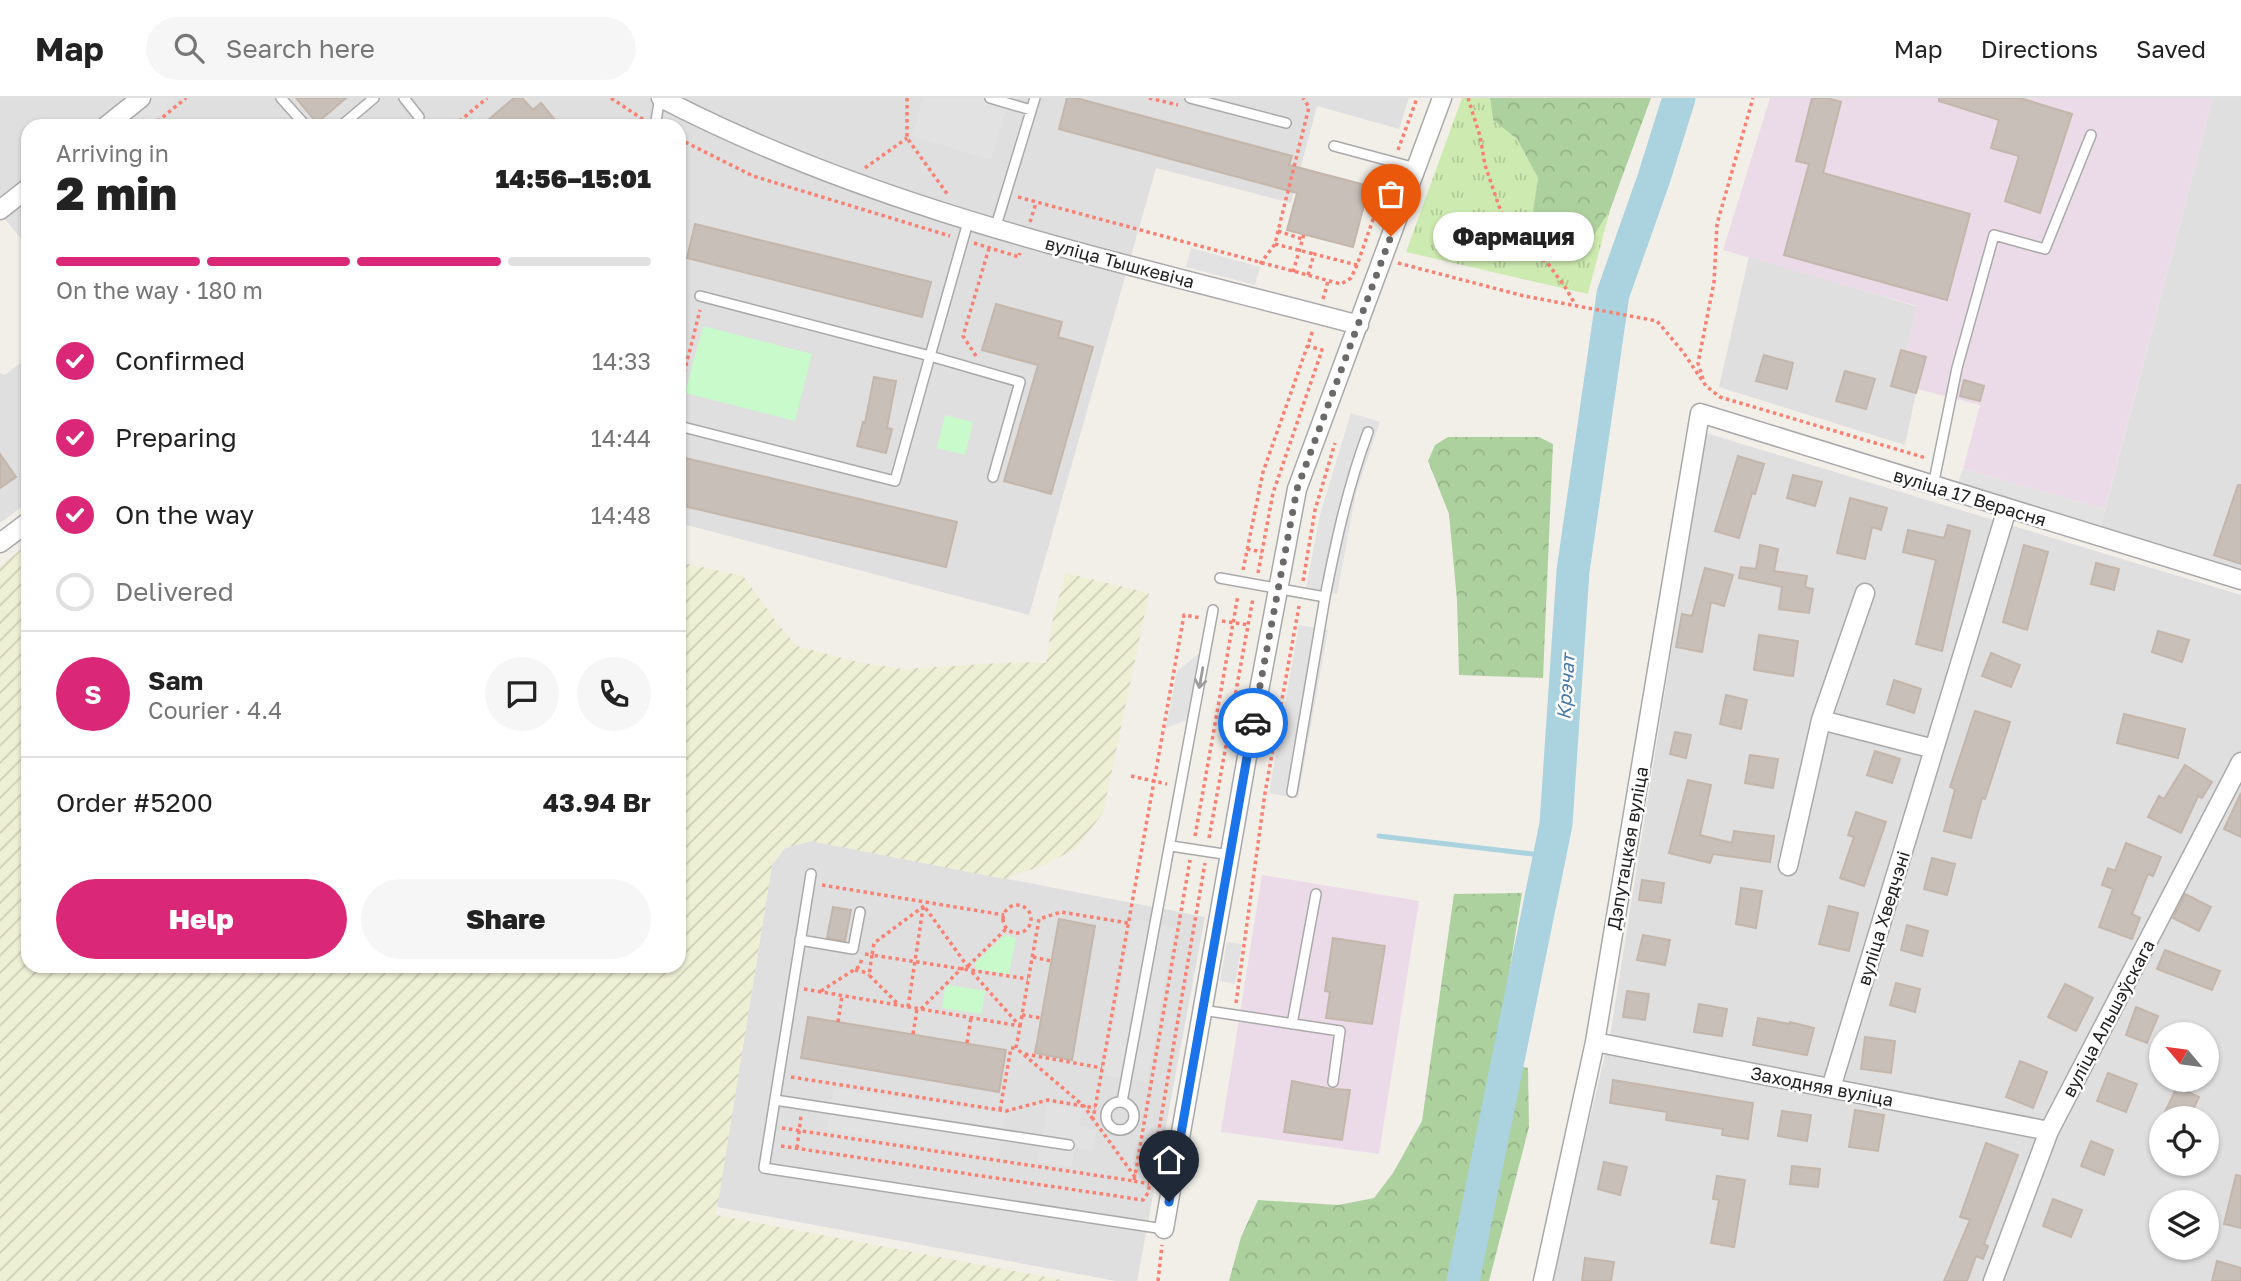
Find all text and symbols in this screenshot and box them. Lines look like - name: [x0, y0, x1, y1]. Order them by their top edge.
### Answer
- search box: [146, 17, 636, 80]
- text: Map: [35, 29, 104, 68]
- icon: search: [170, 29, 208, 67]
- text: Search here: [226, 33, 375, 64]
- text: Map: [1894, 34, 1943, 63]
- text: Directions: [1981, 34, 2098, 63]
- text: Saved: [2136, 34, 2206, 63]
- text: Arriving in: [56, 139, 169, 167]
- text: 14:56–15:01: [495, 163, 651, 194]
- pin: [1361, 164, 1421, 236]
- text: 2 min: [56, 165, 177, 220]
- icon: bag: [1372, 175, 1410, 213]
- callout: Фармация: [1433, 212, 1594, 260]
- text: Фармация: [1452, 222, 1575, 250]
- street label: вуліца Тышкевіча: [1043, 231, 1197, 293]
- text: On the way · 180 m: [56, 276, 263, 304]
- icon: check: [56, 342, 94, 380]
- text: Confirmed: [115, 345, 245, 376]
- text: 14:33: [592, 347, 651, 375]
- icon: check: [56, 419, 94, 457]
- text: Preparing: [115, 422, 237, 453]
- text: 14:44: [591, 424, 651, 452]
- street label: вуліца 17 Верасня: [1891, 463, 2049, 531]
- icon: check: [56, 496, 94, 534]
- text: On the way: [115, 499, 254, 530]
- text: 14:48: [591, 501, 651, 529]
- text: Delivered: [115, 576, 234, 607]
- water label: Крэчат: [1551, 651, 1579, 721]
- button: chat: [485, 657, 559, 731]
- button: phone: [577, 657, 651, 731]
- text: Sam: [148, 665, 203, 696]
- one-way arrow: [1194, 666, 1208, 688]
- text: S: [84, 679, 102, 710]
- courier: [1218, 688, 1288, 758]
- text: Courier · 4.4: [148, 696, 282, 724]
- icon: car: [1234, 704, 1272, 742]
- street label: Дэпутацкая вуліца: [1602, 765, 1652, 931]
- text: Order #5200: [56, 787, 213, 818]
- text: 43.94 Br: [543, 787, 651, 818]
- street label: вуліца Хведчэні: [1852, 848, 1914, 988]
- button: Help: [56, 879, 347, 959]
- button: Share: [361, 879, 651, 959]
- street label: вуліца Альшэўскага: [2057, 935, 2159, 1101]
- north arrow: [2149, 1022, 2219, 1092]
- map controls: [2149, 1022, 2219, 1260]
- street label: Заходняя вуліца: [1749, 1061, 1895, 1111]
- button: locate: [2149, 1106, 2219, 1176]
- pin: [1139, 1130, 1199, 1202]
- icon: home: [1150, 1141, 1188, 1179]
- button: layers: [2149, 1190, 2219, 1260]

